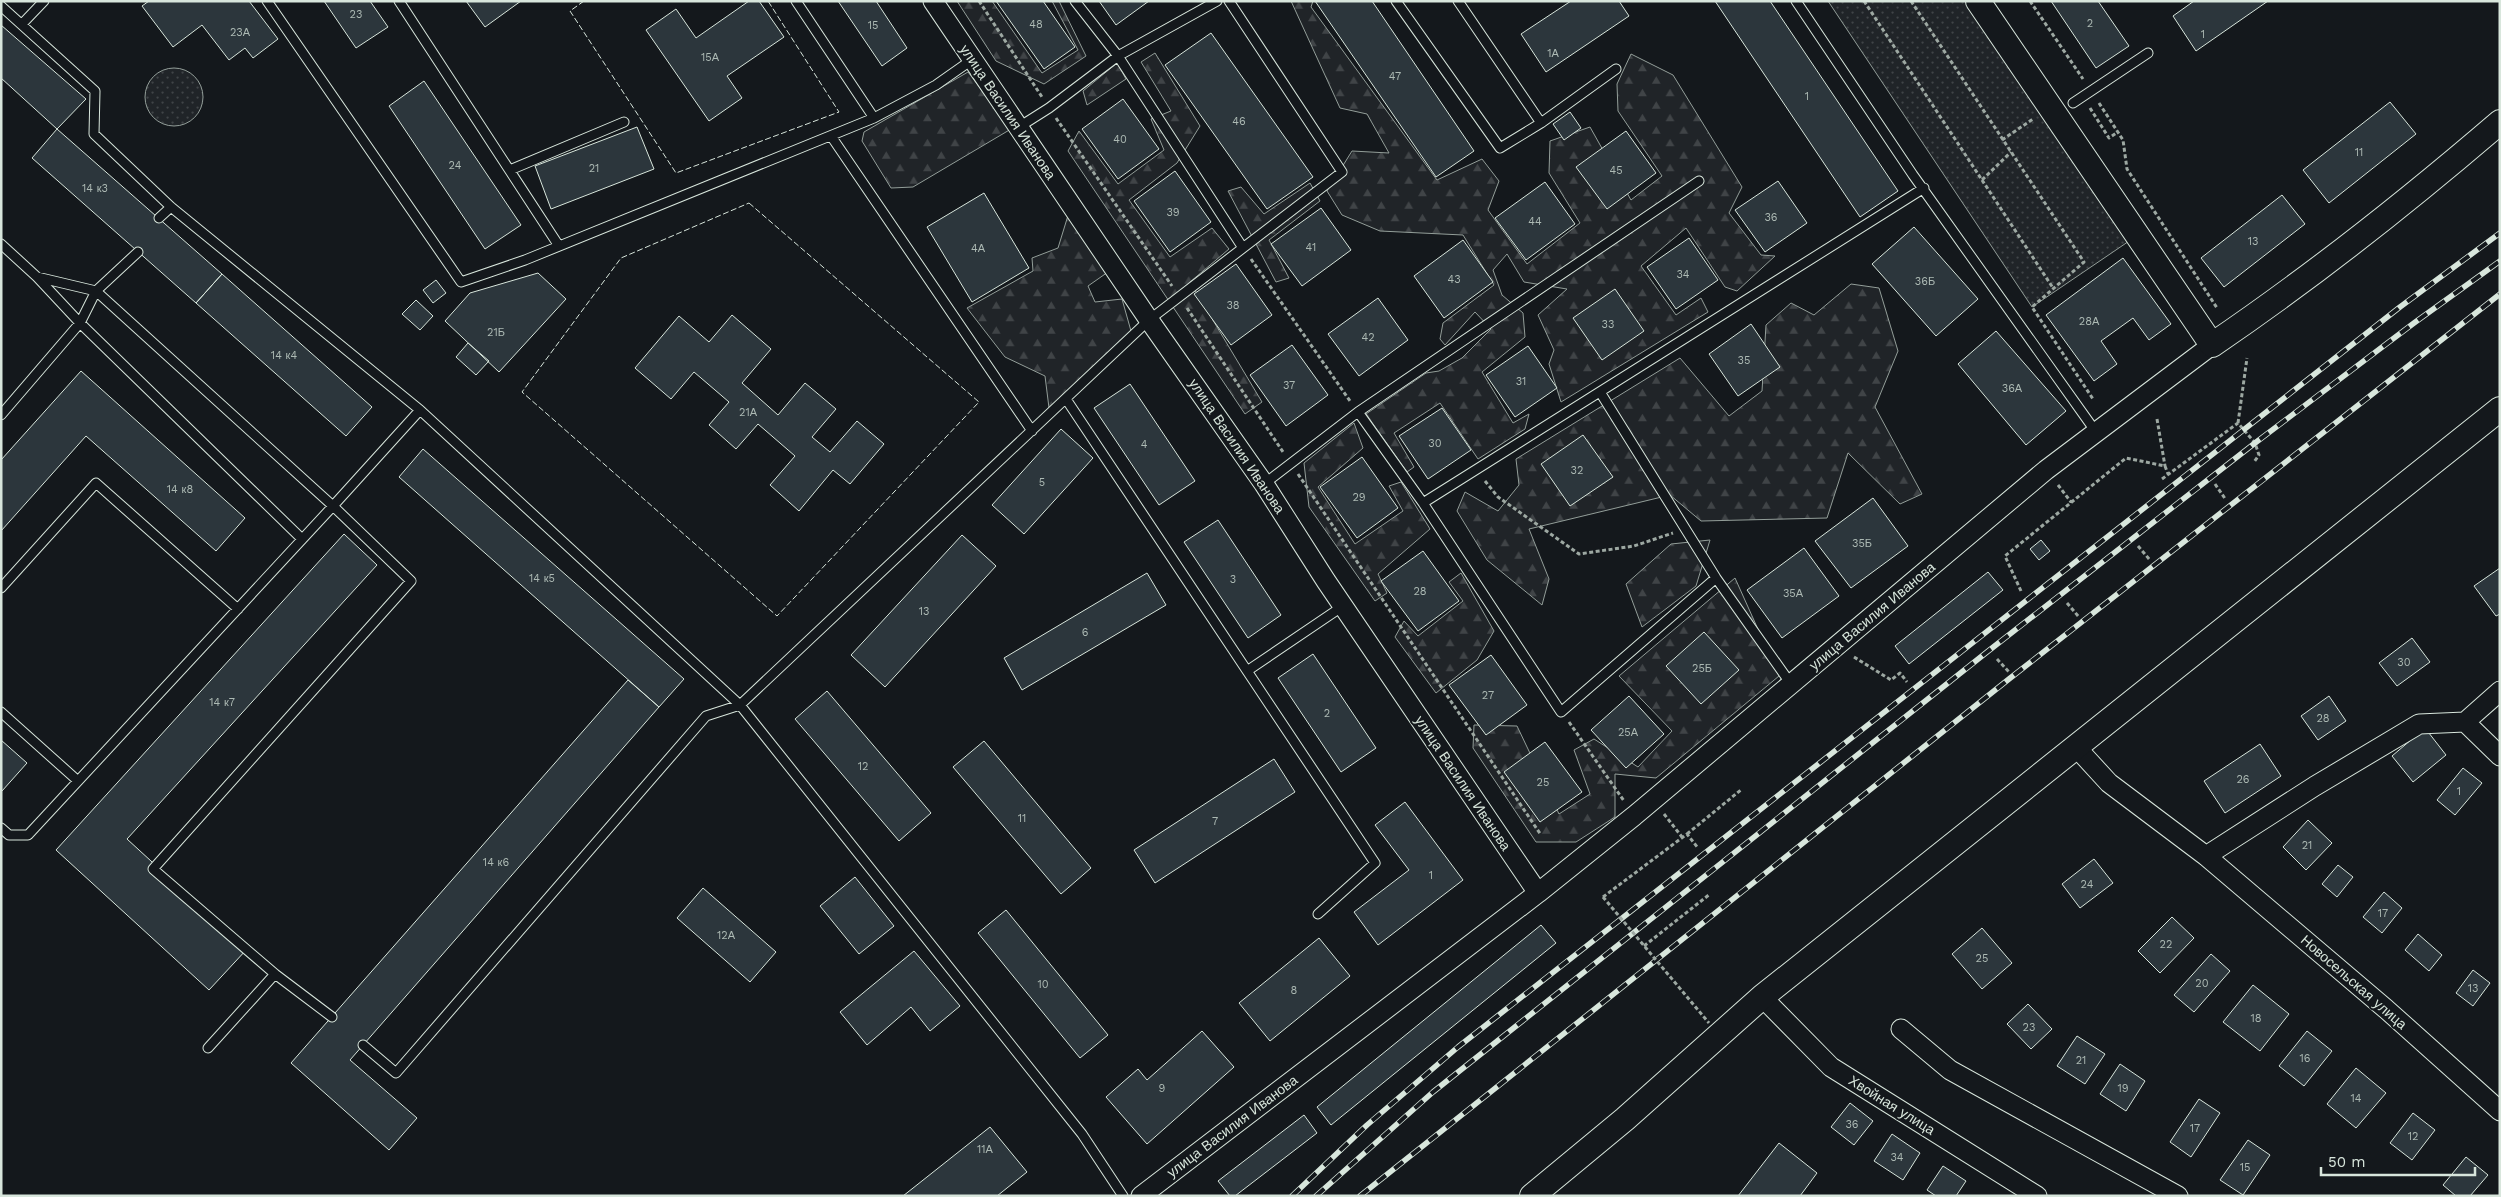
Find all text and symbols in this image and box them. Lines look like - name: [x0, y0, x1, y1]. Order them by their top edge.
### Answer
- house number: 23: [350, 8, 362, 21]
- house number: 2: [2087, 17, 2093, 30]
- house number: 48: [1029, 18, 1043, 31]
- house number: 15: [868, 19, 878, 32]
- house number: 23А: [230, 26, 251, 39]
- house number: 1: [2201, 28, 2205, 41]
- street label: улица Василия Иванова: [957, 42, 1059, 183]
- house number: 1А: [1547, 47, 1559, 60]
- house number: 15А: [701, 51, 720, 64]
- house number: 47: [1389, 70, 1401, 83]
- house number: 1: [1805, 90, 1809, 103]
- house number: 46: [1232, 115, 1246, 128]
- house number: 40: [1113, 133, 1127, 146]
- house number: 11: [2355, 146, 2363, 159]
- house number: 24: [449, 159, 462, 172]
- house number: 21: [589, 162, 599, 175]
- house number: 45: [1609, 164, 1623, 177]
- house number: 14 к3: [82, 182, 108, 195]
- house number: 39: [1166, 206, 1180, 219]
- house number: 36: [1764, 211, 1778, 224]
- house number: 44: [1528, 215, 1542, 228]
- house number: 13: [2248, 235, 2258, 248]
- house number: 41: [1306, 241, 1316, 254]
- house number: 4А: [971, 242, 986, 255]
- house number: 34: [1676, 268, 1690, 281]
- house number: 43: [1447, 273, 1461, 286]
- house number: 36Б: [1915, 275, 1935, 288]
- house number: 38: [1226, 299, 1240, 312]
- house number: 28А: [2079, 315, 2100, 328]
- house number: 33: [1602, 318, 1614, 331]
- house number: 21Б: [487, 326, 505, 339]
- house number: 42: [1361, 331, 1375, 344]
- house number: 14 к4: [271, 349, 297, 362]
- house number: 35: [1738, 354, 1750, 367]
- house number: 31: [1516, 375, 1526, 388]
- street label: улица Василия Иванова: [1186, 376, 1288, 517]
- house number: 37: [1283, 379, 1295, 392]
- house number: 36А: [2002, 382, 2023, 395]
- house number: 21А: [739, 406, 758, 419]
- house number: 30: [1428, 437, 1442, 450]
- house number: 4: [1141, 438, 1148, 451]
- house number: 32: [1571, 464, 1583, 477]
- house number: 5: [1039, 476, 1045, 489]
- house number: 14 к8: [167, 483, 193, 496]
- house number: 29: [1352, 491, 1366, 504]
- house number: 35Б: [1852, 537, 1872, 550]
- street label: улица Василия Иванова: [1806, 559, 1938, 673]
- house number: 14 к5: [529, 572, 555, 585]
- house number: 3: [1230, 573, 1236, 586]
- house number: 28: [1413, 585, 1427, 598]
- house number: 35А: [1783, 587, 1804, 600]
- house number: 13: [919, 605, 929, 618]
- house number: 6: [1082, 626, 1089, 639]
- house number: 30: [2397, 656, 2411, 669]
- house number: 25Б: [1692, 662, 1712, 675]
- house number: 27: [1482, 689, 1494, 702]
- house number: 14 к7: [209, 696, 235, 709]
- house number: 2: [1324, 707, 1330, 720]
- house number: 28: [2316, 712, 2330, 725]
- street label: улица Василия Иванова: [1412, 713, 1514, 854]
- house number: 25А: [1618, 726, 1639, 739]
- house number: 12: [858, 760, 868, 773]
- house number: 26: [2236, 773, 2250, 786]
- house number: 25: [1537, 776, 1549, 789]
- house number: 1: [2457, 785, 2461, 798]
- house number: 11: [1018, 812, 1026, 825]
- house number: 7: [1212, 815, 1218, 828]
- house number: 21: [2302, 839, 2312, 852]
- house number: 14 к6: [483, 856, 509, 869]
- house number: 1: [1429, 869, 1433, 882]
- house number: 24: [2081, 878, 2094, 891]
- house number: 17: [2378, 907, 2388, 920]
- house number: 12А: [717, 929, 736, 942]
- street label: Новосельская улица: [2298, 932, 2410, 1032]
- house number: 22: [2160, 938, 2172, 951]
- house number: 25: [1976, 952, 1988, 965]
- house number: 20: [2195, 977, 2209, 990]
- house number: 10: [1037, 978, 1049, 991]
- house number: 13: [2468, 982, 2478, 995]
- house number: 8: [1291, 984, 1298, 997]
- house number: 18: [2250, 1012, 2262, 1025]
- house number: 23: [2023, 1021, 2035, 1034]
- house number: 16: [2300, 1052, 2311, 1065]
- house number: 21: [2076, 1054, 2086, 1067]
- street label: улица Василия Иванова: [1164, 1072, 1301, 1180]
- street label: Хвойная улица: [1846, 1072, 1938, 1138]
- house number: 9: [1159, 1082, 1166, 1095]
- house number: 19: [2117, 1082, 2129, 1095]
- house number: 14: [2350, 1092, 2362, 1105]
- house number: 36: [1845, 1118, 1859, 1131]
- house number: 17: [2190, 1122, 2200, 1135]
- house number: 12: [2408, 1130, 2418, 1143]
- house number: 11А: [977, 1143, 994, 1156]
- scale bar: [2321, 1144, 2475, 1176]
- house number: 34: [1890, 1151, 1904, 1164]
- text: 50 m: [2328, 1153, 2365, 1171]
- house number: 15: [2240, 1161, 2250, 1174]

